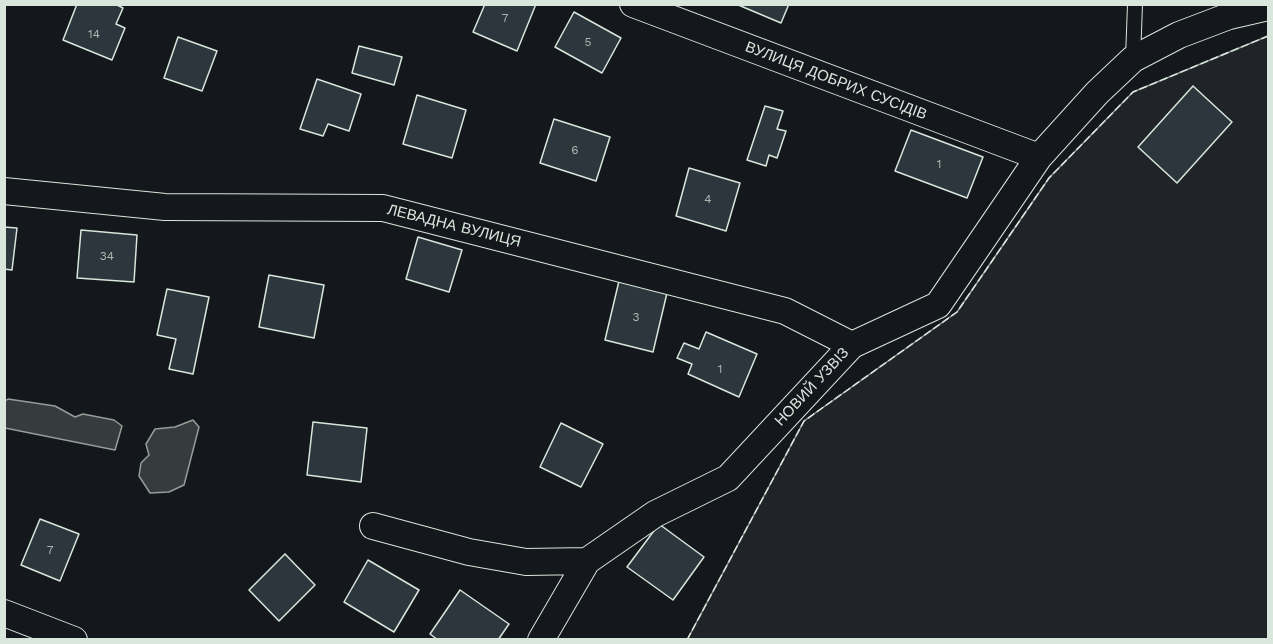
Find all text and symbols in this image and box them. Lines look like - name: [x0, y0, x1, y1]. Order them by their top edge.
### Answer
- house number: 7: [502, 11, 508, 25]
- house number: 14: [88, 27, 100, 41]
- house number: 5: [585, 35, 591, 49]
- street label: ВУЛИЦЯ ДОБРИХ СУСІДІВ: [743, 38, 929, 124]
- house number: 6: [571, 143, 579, 157]
- house number: 1: [937, 157, 941, 171]
- house number: 4: [704, 192, 712, 206]
- street label: ЛЕВАДНА ВУЛИЦЯ: [385, 201, 523, 251]
- house number: 34: [100, 249, 114, 263]
- house number: 3: [633, 310, 639, 324]
- street label: НОВИЙ УЗВІЗ: [771, 344, 853, 430]
- house number: 1: [718, 362, 722, 376]
- house number: 7: [47, 543, 53, 557]

